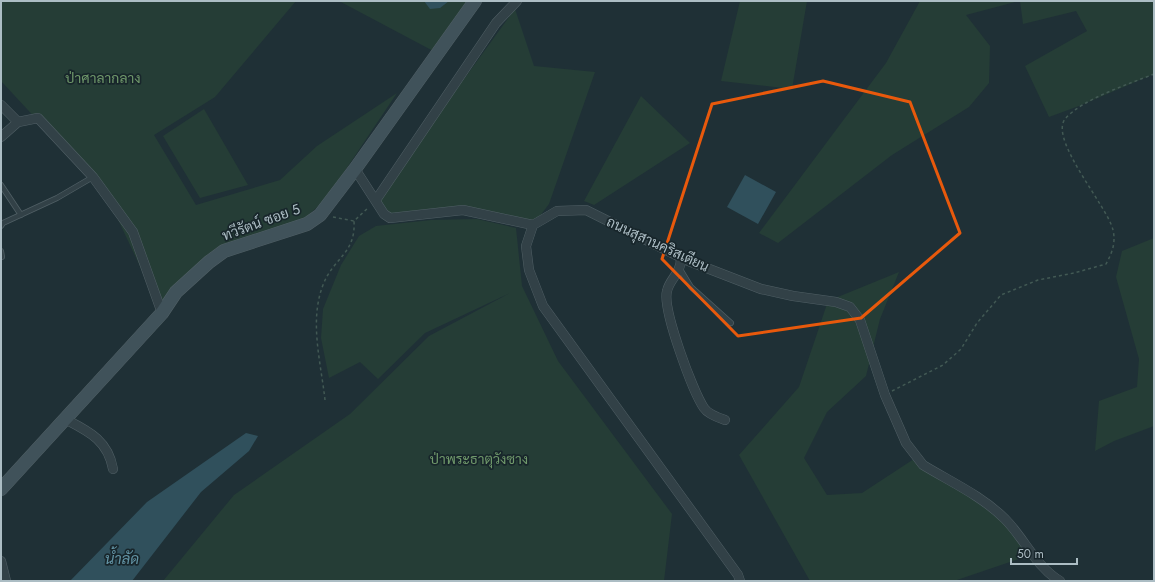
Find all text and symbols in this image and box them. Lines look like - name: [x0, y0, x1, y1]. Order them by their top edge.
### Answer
- park label: ป่าศาลากลาง: [65, 68, 141, 88]
- street label: ทวีรัตน์ ซอย 5: [219, 199, 303, 245]
- street label: ถนนสุสานคริสเตียน: [603, 211, 713, 277]
- park label: ป่าพระธาตุวังซาง: [430, 449, 528, 469]
- scale bar: [1011, 540, 1077, 566]
- text: 50 m: [1017, 545, 1044, 563]
- water label: น้ำลัด: [105, 546, 139, 570]

